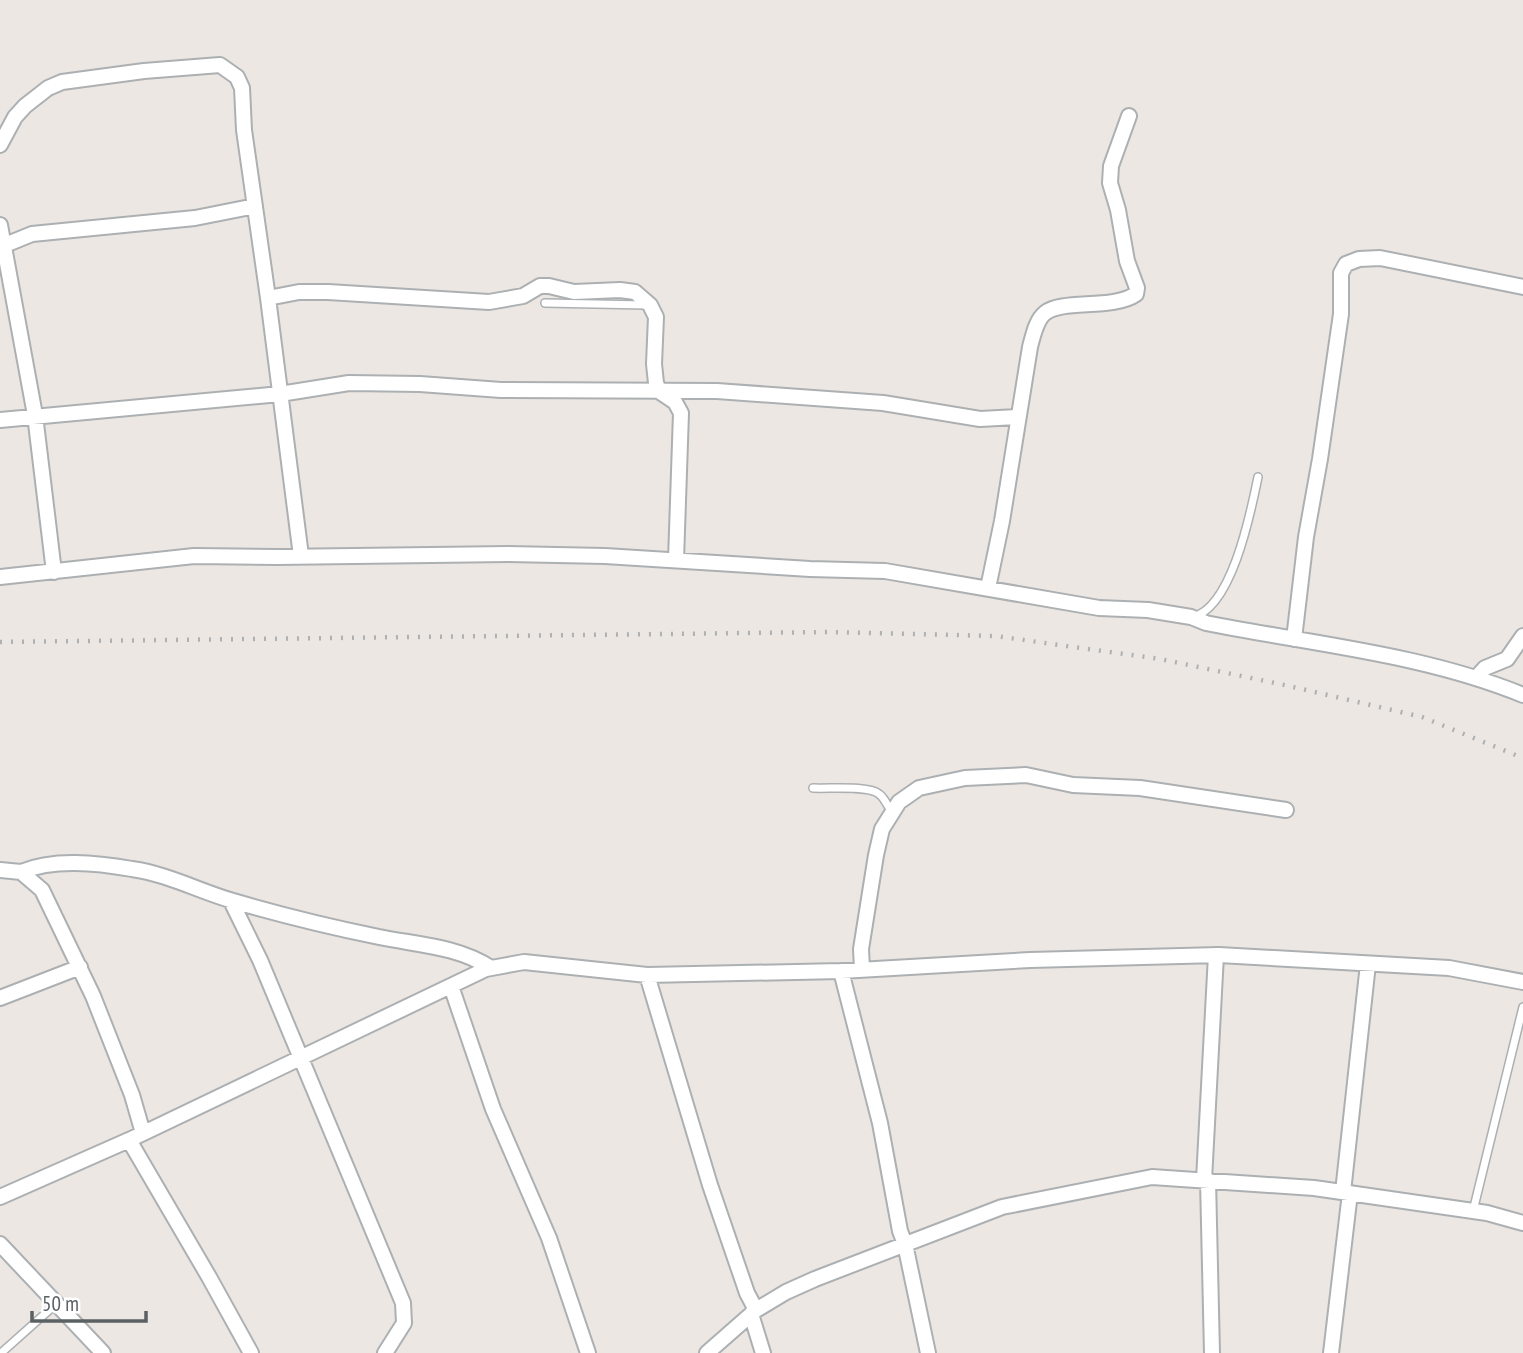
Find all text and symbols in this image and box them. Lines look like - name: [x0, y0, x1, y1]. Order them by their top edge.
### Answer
- scale bar: [32, 1280, 145, 1324]
- text: 50 m: [42, 1290, 79, 1317]

